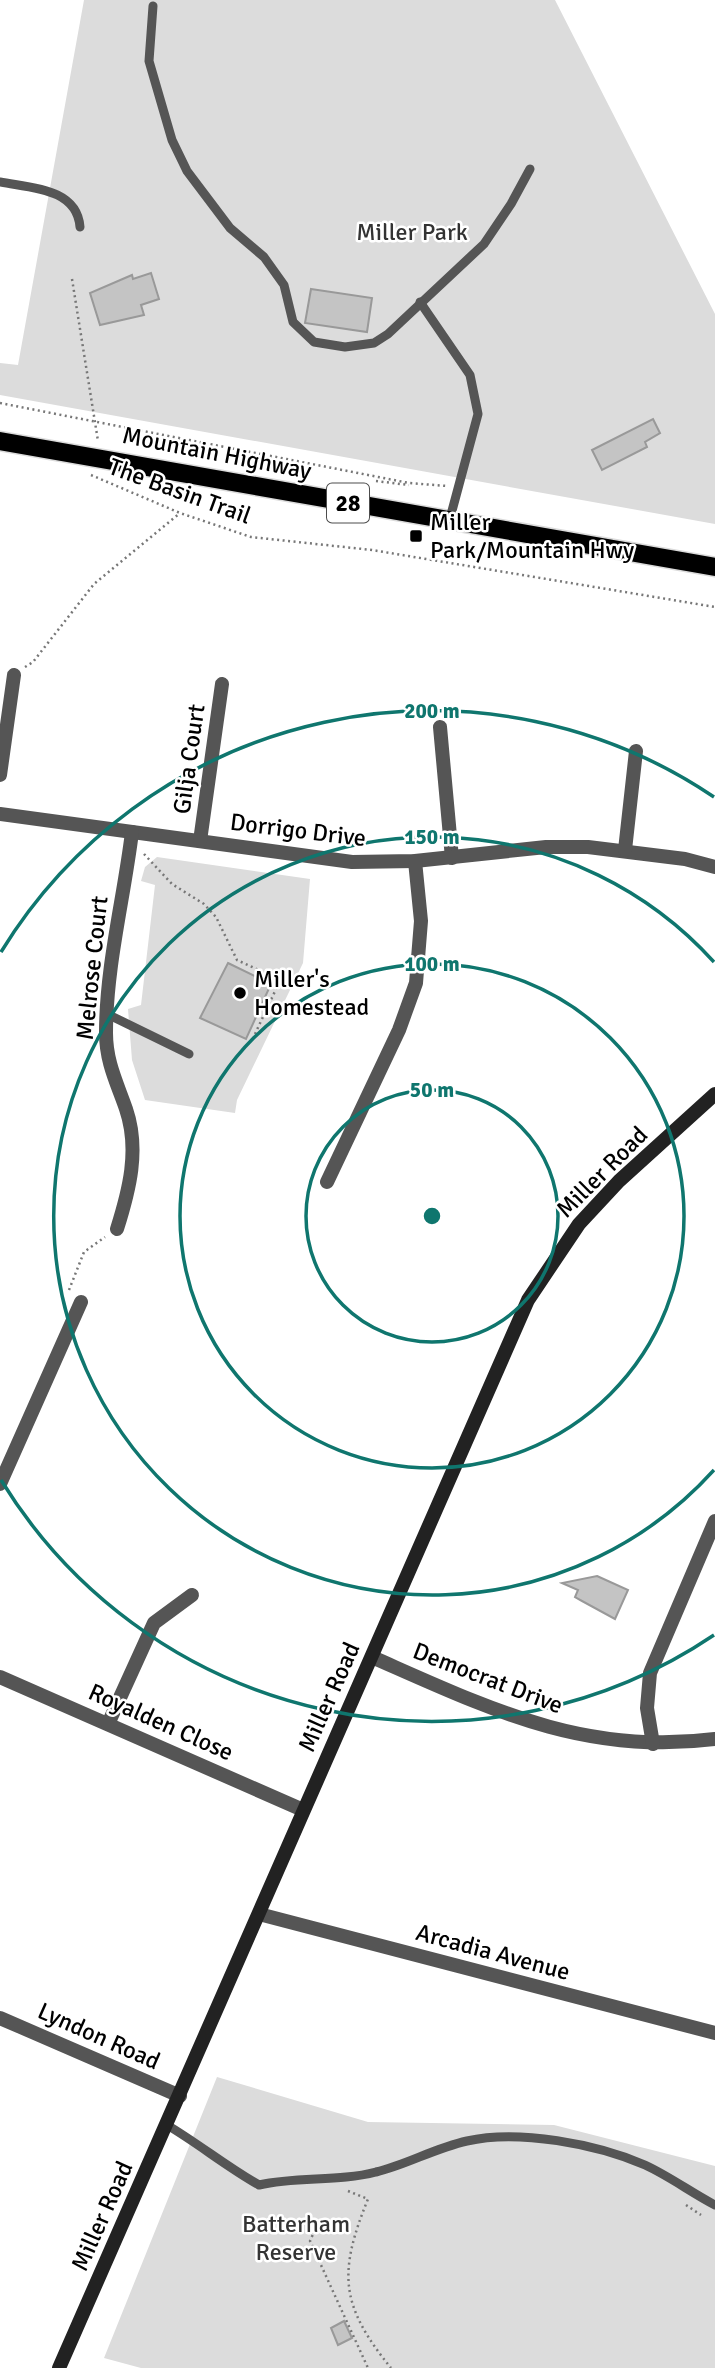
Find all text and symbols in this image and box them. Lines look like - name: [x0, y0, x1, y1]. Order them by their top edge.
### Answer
- park label: Miller Park: [356, 217, 468, 247]
- street label: Mountain Highway: [120, 420, 314, 486]
- street label: The Basin Trail: [105, 451, 255, 531]
- road number: 28: [327, 484, 369, 523]
- place label: Miller Park/Mountain Hwy: [430, 507, 634, 565]
- marker: Miller Park/Mountain Hwy: [408, 528, 424, 544]
- text: 200 m: [404, 698, 460, 724]
- street label: Gilja Court: [166, 702, 212, 816]
- street label: Dorrigo Drive: [228, 807, 368, 853]
- text: 150 m: [404, 824, 460, 850]
- street label: Melrose Court: [70, 894, 114, 1042]
- text: 100 m: [404, 951, 460, 977]
- place label: Miller's Homestead: [254, 964, 369, 1022]
- marker: Miller's Homestead: [232, 985, 248, 1001]
- text: 50 m: [410, 1077, 454, 1103]
- street label: Miller Road: [550, 1120, 654, 1224]
- centre of rings: [420, 1204, 444, 1228]
- street label: Democrat Drive: [409, 1636, 567, 1720]
- street label: Miller Road: [292, 1637, 366, 1757]
- street label: Royalden Close: [84, 1677, 238, 1767]
- street label: Arcadia Avenue: [413, 1917, 573, 1987]
- street label: Lyndon Road: [33, 1996, 165, 2076]
- street label: Miller Road: [65, 2156, 139, 2276]
- park label: Batterham Reserve: [242, 2209, 350, 2267]

